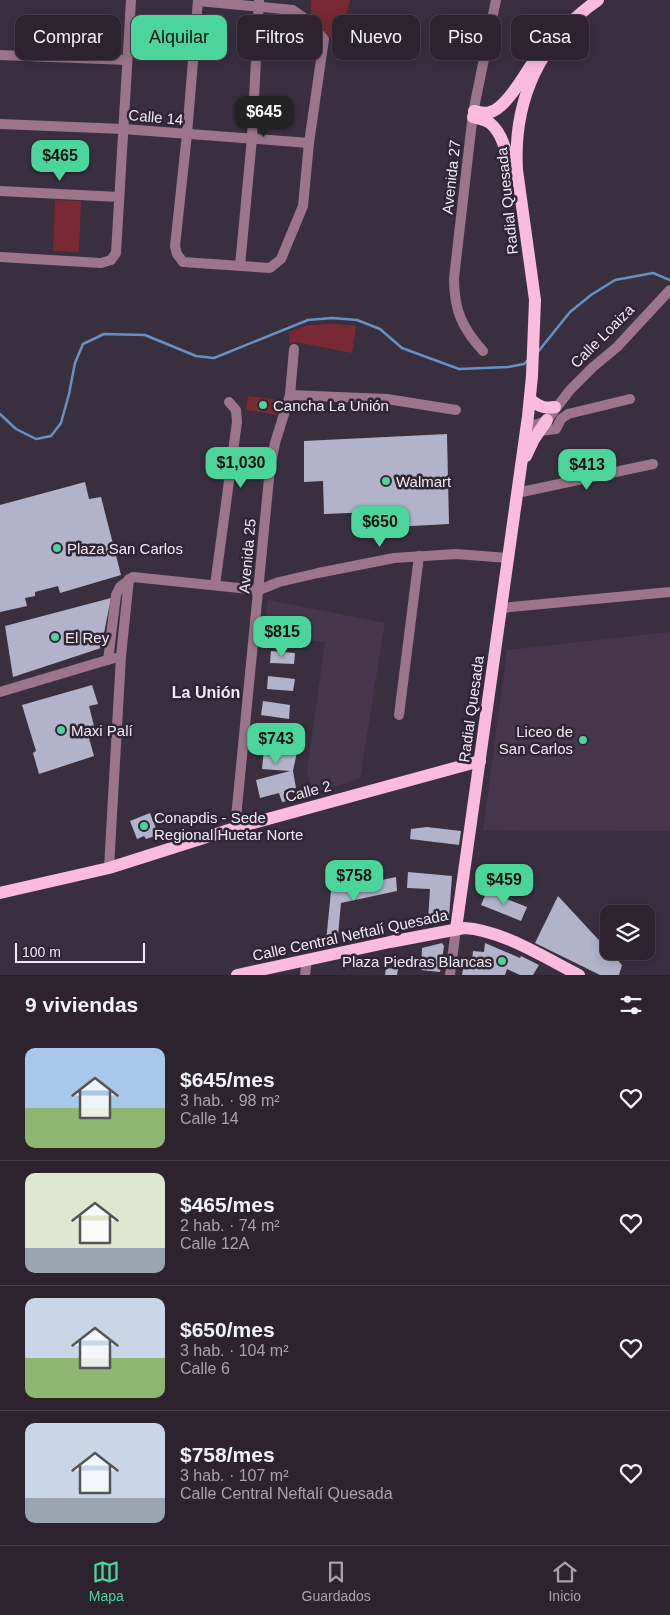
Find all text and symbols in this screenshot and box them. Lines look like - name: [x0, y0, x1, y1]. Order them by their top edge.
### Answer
- chip: Comprar: [15, 15, 121, 60]
- chip: Alquilar: [131, 15, 227, 60]
- chip: Filtros: [237, 15, 322, 60]
- chip: Nuevo: [332, 15, 420, 60]
- chip: Piso: [430, 15, 501, 60]
- chip: Casa: [511, 15, 589, 60]
- pin: $645: [234, 96, 294, 138]
- text: $645: [246, 103, 282, 120]
- street label: Calle 14: [128, 106, 184, 128]
- street label: Avenida 27: [439, 139, 463, 215]
- pin: $465: [30, 140, 90, 182]
- street label: Radial Quesada: [493, 146, 521, 255]
- text: $465: [42, 147, 78, 164]
- street label: Calle Loaiza: [567, 300, 638, 371]
- place label: Cancha La Unión: [273, 397, 389, 414]
- marker: Cancha La Unión: [257, 399, 269, 411]
- pin: $1,030: [200, 446, 282, 489]
- pin: $413: [557, 448, 617, 491]
- text: $1,030: [217, 454, 265, 471]
- text: $413: [569, 456, 605, 473]
- place label: Walmart: [396, 473, 452, 490]
- marker: Walmart: [380, 475, 392, 487]
- pin: $650: [350, 506, 410, 548]
- text: $650: [362, 513, 398, 530]
- street label: Avenida 25: [235, 518, 259, 594]
- place label: Plaza San Carlos: [67, 540, 183, 557]
- marker: Plaza San Carlos: [51, 542, 63, 554]
- pin: $815: [252, 616, 312, 658]
- text: $815: [264, 623, 300, 640]
- place label: El Rey: [65, 629, 110, 646]
- marker: El Rey: [49, 631, 61, 643]
- street label: Radial Quesada: [455, 654, 487, 763]
- district label: La Unión: [172, 684, 240, 701]
- place label: Maxi Palí: [71, 722, 134, 739]
- pin: $743: [246, 722, 306, 765]
- place label: Liceo de San Carlos: [499, 723, 573, 757]
- marker: Maxi Palí: [55, 724, 67, 736]
- text: $743: [258, 730, 294, 747]
- marker: Liceo de San Carlos: [577, 734, 589, 746]
- street label: Calle 2: [283, 777, 333, 805]
- place label: Conapdis - Sede Regional Huetar Norte: [154, 809, 303, 843]
- marker: Conapdis - Sede Regional Huetar Norte: [138, 820, 150, 832]
- pin: $758: [324, 860, 384, 902]
- pin: $459: [474, 864, 534, 906]
- text: $758: [336, 867, 372, 884]
- text: $459: [486, 871, 522, 888]
- map controls: [600, 905, 655, 960]
- button: layers: [600, 905, 655, 960]
- street label: Calle Central Neftalí Quesada: [251, 906, 450, 964]
- scale bar: [15, 940, 145, 963]
- text: 100 m: [22, 944, 61, 960]
- place label: Plaza Piedras Blancas: [342, 953, 492, 970]
- marker: Plaza Piedras Blancas: [496, 955, 508, 967]
- icon: filters: [617, 991, 645, 1019]
- text: 9 viviendas: [25, 993, 138, 1016]
- icon: home: [65, 1068, 125, 1128]
- text: $645/mes: [180, 1068, 275, 1091]
- icon: heart: [617, 1084, 645, 1112]
- text: 3 hab. · 98 m²: [180, 1092, 280, 1109]
- text: Calle 14: [180, 1110, 239, 1127]
- icon: home: [65, 1193, 125, 1253]
- text: $465/mes: [180, 1193, 275, 1216]
- icon: heart: [617, 1209, 645, 1237]
- text: 2 hab. · 74 m²: [180, 1217, 280, 1234]
- text: Calle 12A: [180, 1235, 249, 1252]
- icon: home: [65, 1318, 125, 1378]
- text: $650/mes: [180, 1318, 275, 1341]
- icon: heart: [617, 1334, 645, 1362]
- text: 3 hab. · 104 m²: [180, 1342, 289, 1359]
- text: Calle 6: [180, 1360, 230, 1377]
- icon: home: [65, 1443, 125, 1503]
- text: $758/mes: [180, 1443, 275, 1466]
- icon: heart: [617, 1459, 645, 1487]
- text: 3 hab. · 107 m²: [180, 1467, 289, 1484]
- text: Calle Central Neftalí Quesada: [180, 1485, 393, 1502]
- tab: Mapa: [89, 1558, 124, 1604]
- tab: Guardados: [302, 1558, 371, 1604]
- tab: Inicio: [548, 1558, 581, 1604]

